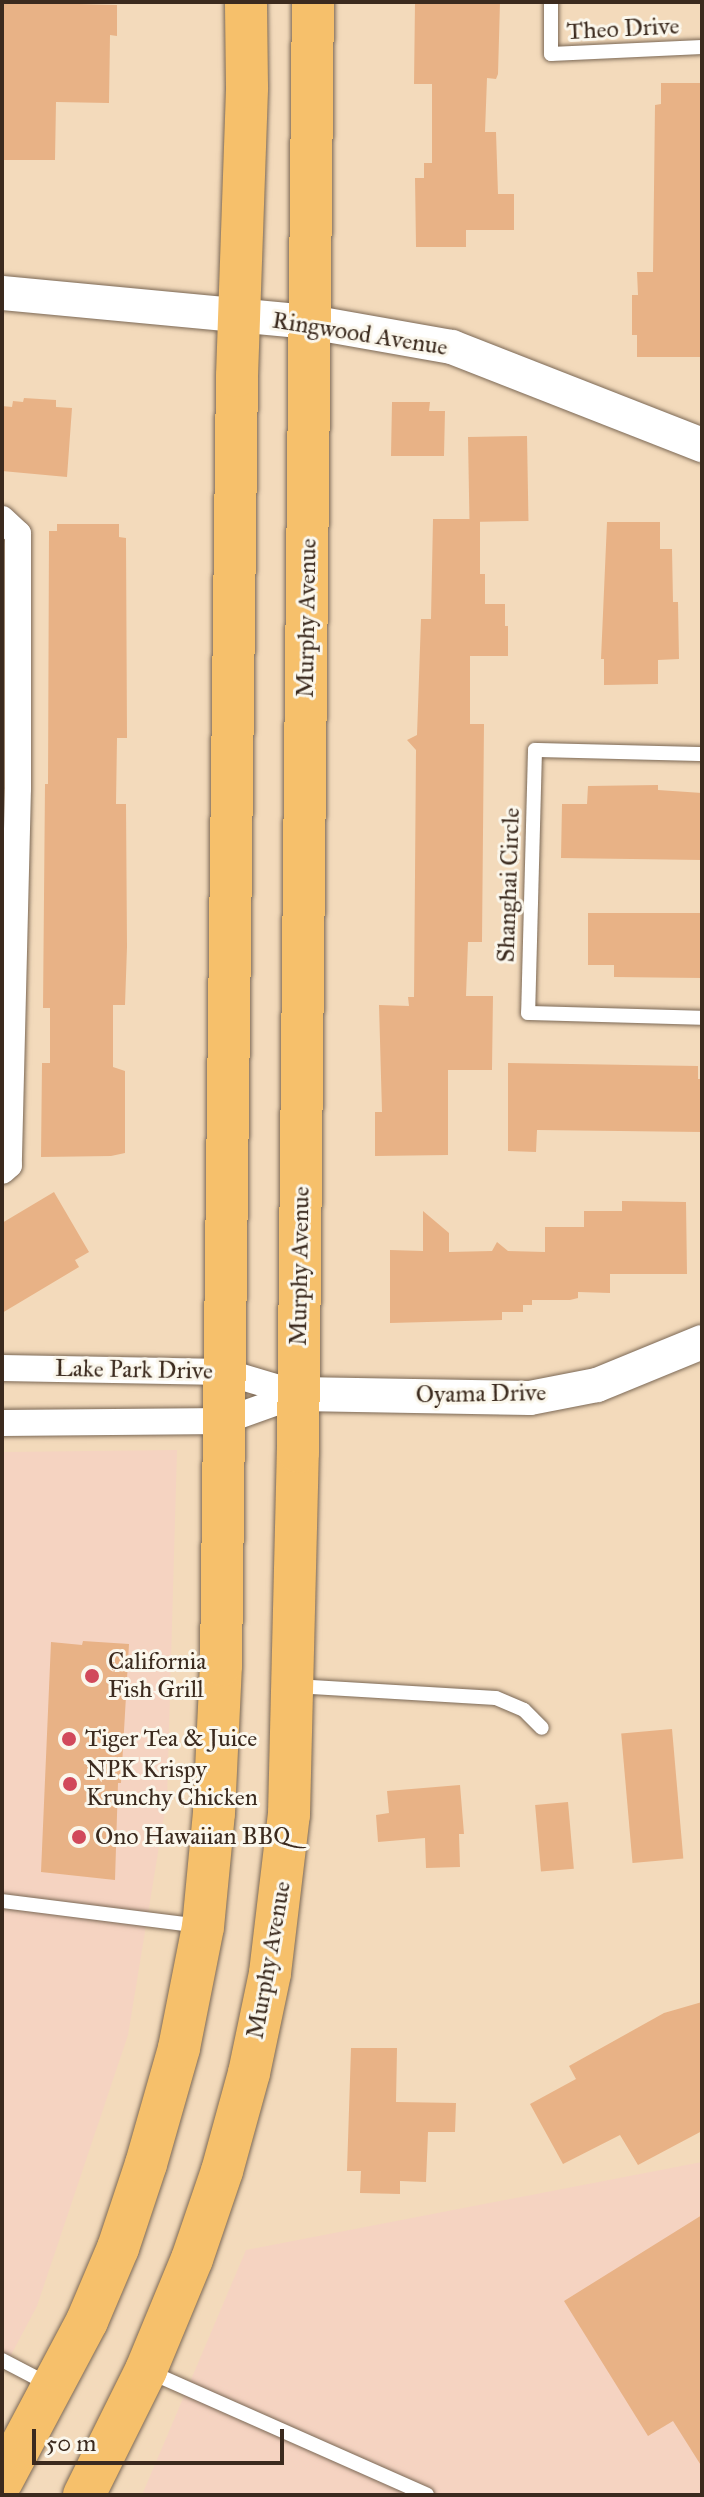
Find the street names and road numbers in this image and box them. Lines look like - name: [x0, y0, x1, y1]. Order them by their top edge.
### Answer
- street label: Theo Drive: [566, 12, 680, 46]
- street label: Ringwood Avenue: [270, 306, 450, 362]
- street label: Murphy Avenue: [291, 538, 323, 698]
- street label: Shanghai Circle: [492, 807, 526, 963]
- street label: Murphy Avenue: [284, 1186, 316, 1346]
- street label: Lake Park Drive: [55, 1354, 213, 1386]
- street label: Oyama Drive: [415, 1378, 547, 1410]
- street label: Murphy Avenue: [241, 1879, 297, 2041]

